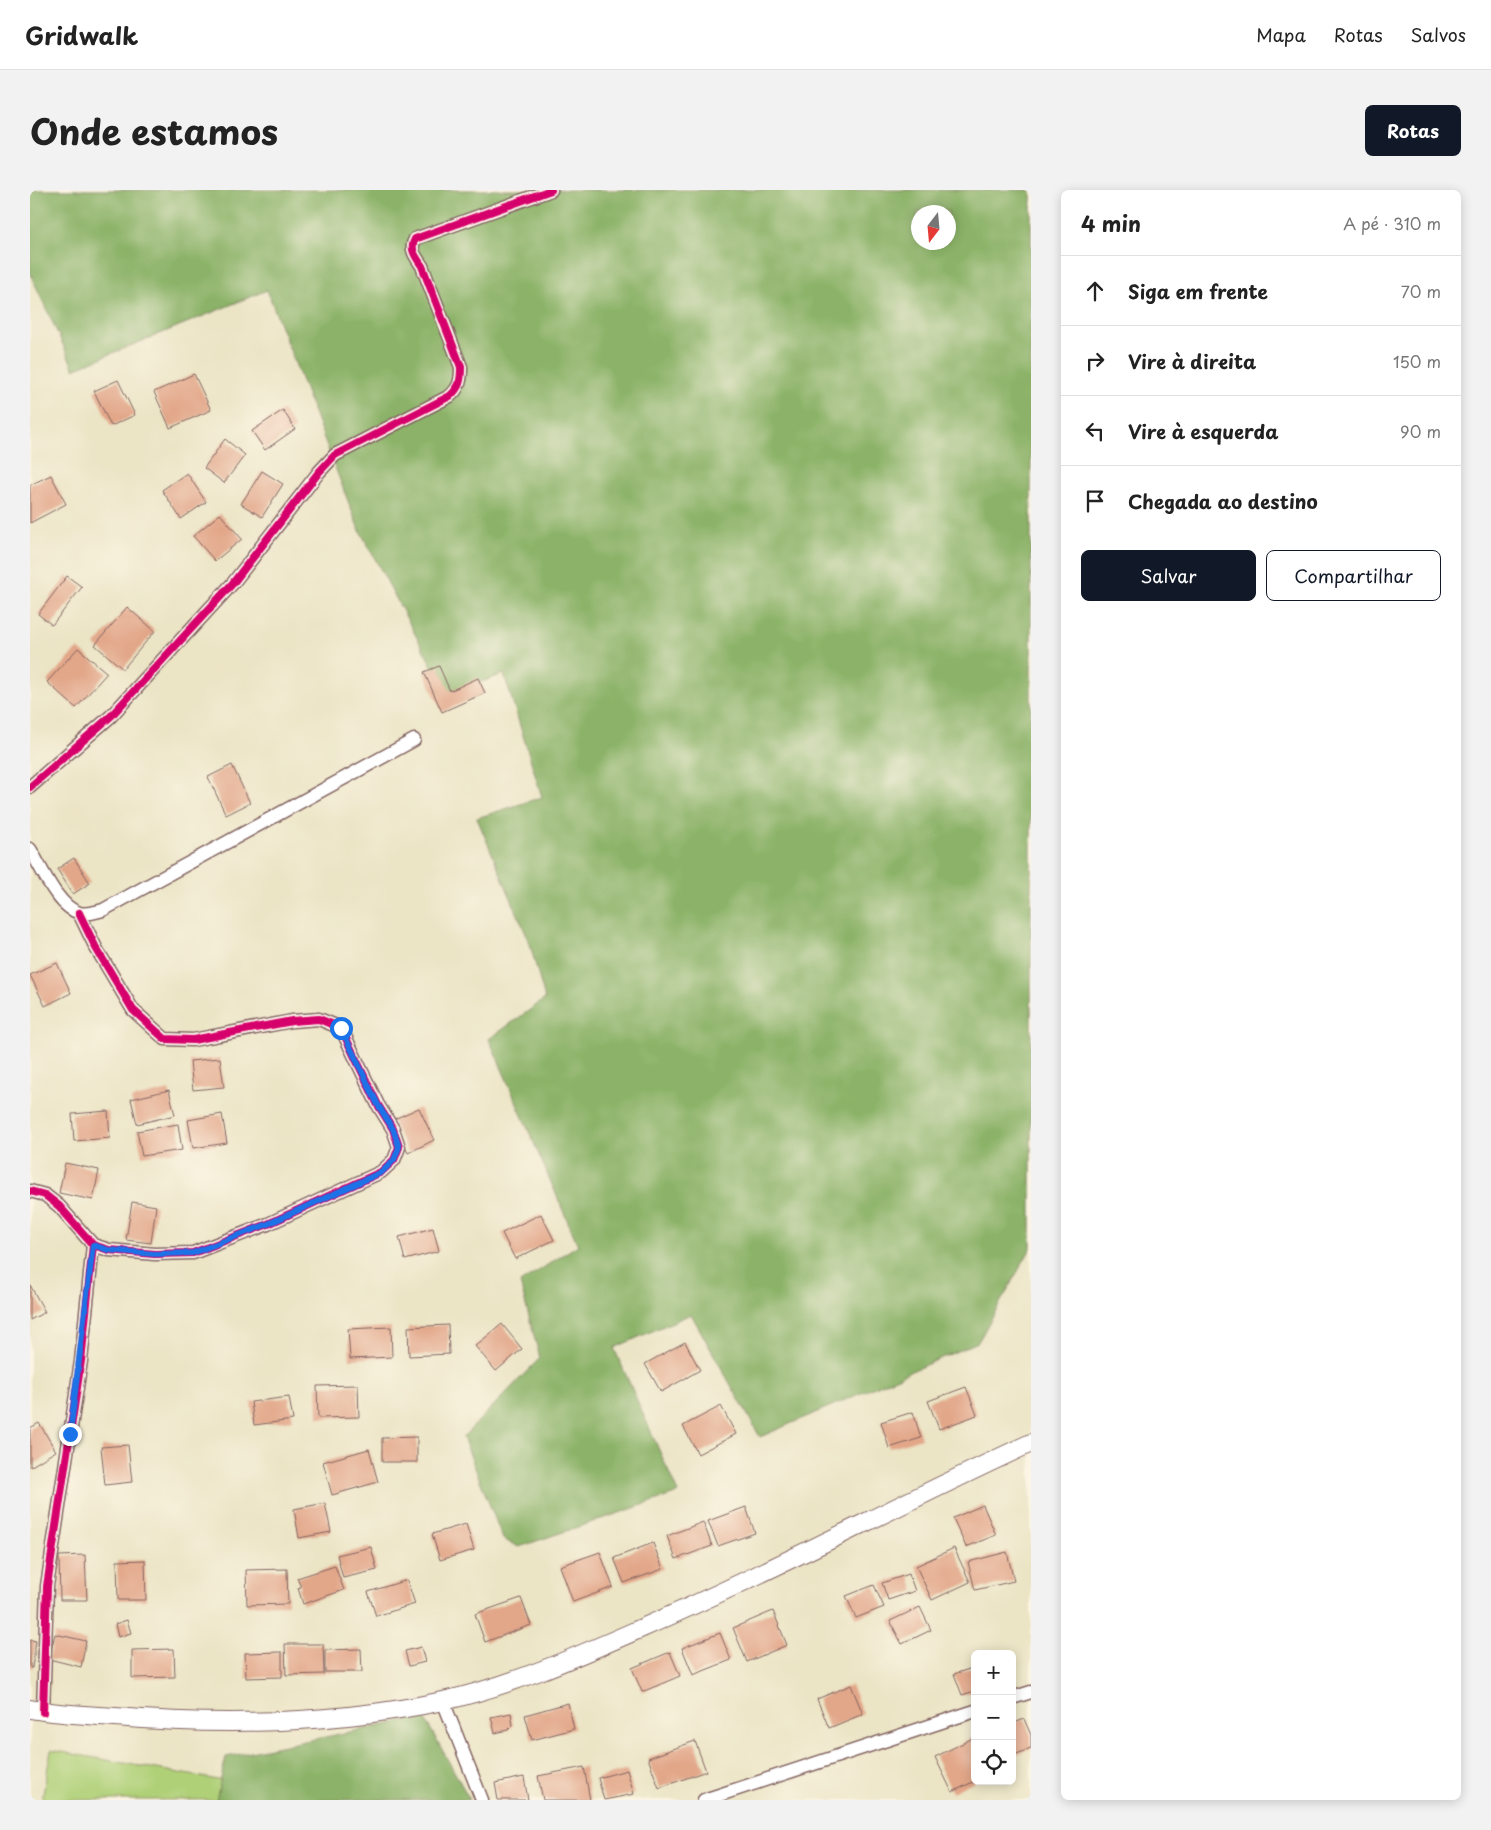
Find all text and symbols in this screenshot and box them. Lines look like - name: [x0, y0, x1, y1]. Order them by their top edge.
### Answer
- text: Gridwalk: [25, 17, 138, 53]
- text: Mapa: [1256, 21, 1306, 48]
- text: Rotas: [1334, 21, 1383, 48]
- text: Salvos: [1411, 21, 1466, 48]
- text: Onde estamos: [30, 104, 278, 157]
- button: Rotas: [1365, 105, 1461, 156]
- north arrow: [911, 205, 956, 250]
- text: 4 min: [1081, 207, 1141, 239]
- text: A pé · 310 m: [1343, 211, 1441, 235]
- icon: ahead: [1081, 277, 1109, 305]
- text: Siga em frente: [1128, 277, 1268, 305]
- text: 70 m: [1401, 279, 1441, 303]
- icon: right: [1081, 347, 1109, 375]
- text: Vire à direita: [1128, 347, 1256, 375]
- text: 150 m: [1393, 349, 1441, 373]
- icon: left: [1081, 417, 1109, 445]
- text: Vire à esquerda: [1128, 417, 1279, 445]
- text: 90 m: [1400, 419, 1441, 443]
- icon: arrive: [1081, 487, 1109, 515]
- text: Chegada ao destino: [1128, 487, 1318, 515]
- button: Salvar: [1081, 550, 1256, 601]
- button: Compartilhar: [1266, 550, 1441, 601]
- route start: [330, 1017, 353, 1040]
- route end: [59, 1423, 82, 1446]
- map controls: [971, 1650, 1016, 1785]
- button: +: [971, 1650, 1016, 1695]
- button: −: [971, 1695, 1016, 1740]
- button: locate: [971, 1740, 1016, 1785]

